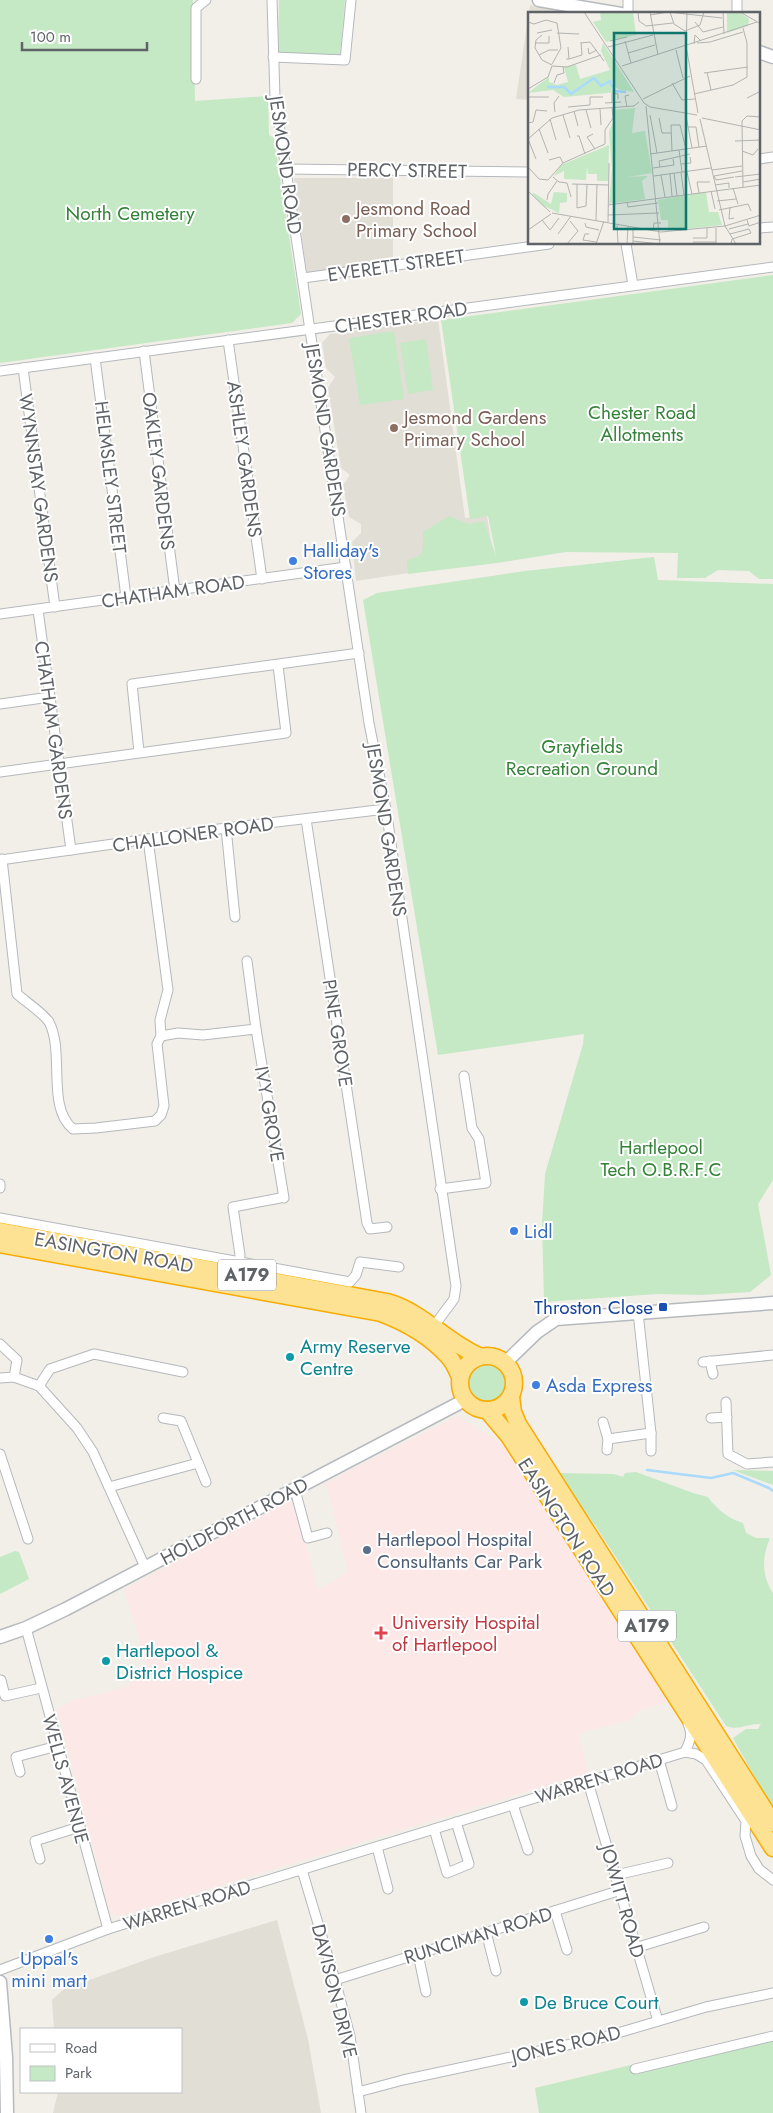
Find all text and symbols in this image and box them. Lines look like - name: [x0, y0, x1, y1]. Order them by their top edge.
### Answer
- inset map: [528, 12, 760, 245]
- scale bar: [22, 20, 148, 52]
- text: 100 m: [30, 26, 71, 48]
- street label: JESMOND ROAD: [262, 91, 309, 236]
- street label: PERCY STREET: [347, 156, 467, 185]
- place label: Jesmond Road Primary School: [353, 195, 477, 244]
- park label: North Cemetery: [65, 200, 195, 227]
- marker: Jesmond Road Primary School: [340, 213, 352, 225]
- street label: EVERETT STREET: [326, 242, 466, 288]
- street label: CHESTER ROAD: [333, 295, 469, 340]
- street label: JESMOND GARDENS: [298, 339, 353, 519]
- street label: ASHLEY GARDENS: [220, 379, 269, 539]
- street label: OAKLEY GARDENS: [135, 391, 182, 552]
- street label: WYNNSTAY GARDENS: [12, 392, 65, 584]
- street label: HELMSLEY STREET: [88, 399, 133, 555]
- park label: Chester Road Allotments: [588, 399, 696, 448]
- place label: Jesmond Gardens Primary School: [401, 404, 547, 453]
- marker: Jesmond Gardens Primary School: [388, 422, 400, 434]
- place label: Halliday's Stores: [303, 537, 379, 586]
- marker: Halliday's Stores: [287, 555, 299, 567]
- street label: CHATHAM ROAD: [100, 568, 247, 615]
- street label: CHATHAM GARDENS: [28, 639, 79, 821]
- park label: Grayfields Recreation Ground: [506, 733, 658, 782]
- street label: JESMOND GARDENS: [359, 739, 414, 919]
- street label: CHALLONER ROAD: [111, 810, 276, 859]
- street label: PINE GROVE: [316, 977, 359, 1089]
- street label: IVY GROVE: [248, 1064, 291, 1164]
- park label: Hartlepool Tech O.B.R.F.C: [601, 1134, 721, 1183]
- place label: Lidl: [524, 1218, 553, 1245]
- street label: EASINGTON ROAD: [32, 1225, 196, 1280]
- marker: Lidl: [508, 1225, 520, 1237]
- road number: A179: [218, 1260, 276, 1290]
- place label: Throston Close: [534, 1294, 653, 1321]
- marker: Throston Close: [657, 1301, 669, 1313]
- place label: Army Reserve Centre: [300, 1333, 411, 1382]
- marker: Army Reserve Centre: [284, 1351, 296, 1363]
- place label: Asda Express: [546, 1372, 653, 1399]
- marker: Asda Express: [530, 1379, 542, 1391]
- street label: EASINGTON ROAD: [511, 1452, 622, 1602]
- street label: HOLDFORTH ROAD: [156, 1471, 313, 1572]
- place label: Hartlepool Hospital Consultants Car Park: [377, 1526, 543, 1575]
- marker: Hartlepool Hospital Consultants Car Park: [361, 1544, 373, 1556]
- place label: University Hospital of Hartlepool: [392, 1609, 540, 1658]
- road number: A179: [618, 1610, 676, 1642]
- marker: University Hospital of Hartlepool: [374, 1626, 388, 1640]
- place label: Hartlepool & District Hospice: [116, 1637, 243, 1686]
- marker: Hartlepool & District Hospice: [100, 1655, 112, 1667]
- street label: WELLS AVENUE: [35, 1711, 96, 1847]
- street label: WARREN ROAD: [532, 1746, 666, 1811]
- street label: JOWITT ROAD: [593, 1838, 652, 1961]
- street label: WARREN ROAD: [120, 1873, 254, 1938]
- street label: RUNCIMAN ROAD: [401, 1900, 556, 1971]
- street label: DAVISON DRIVE: [305, 1921, 364, 2061]
- marker: Uppal's mini mart: [43, 1933, 55, 1945]
- place label: Uppal's mini mart: [11, 1945, 87, 1994]
- place label: De Bruce Court: [534, 1989, 659, 2016]
- marker: De Bruce Court: [518, 1996, 530, 2008]
- street label: JONES ROAD: [506, 2019, 623, 2071]
- legend: [20, 2028, 182, 2093]
- text: Road: [65, 2037, 97, 2059]
- text: Park: [65, 2062, 92, 2084]

